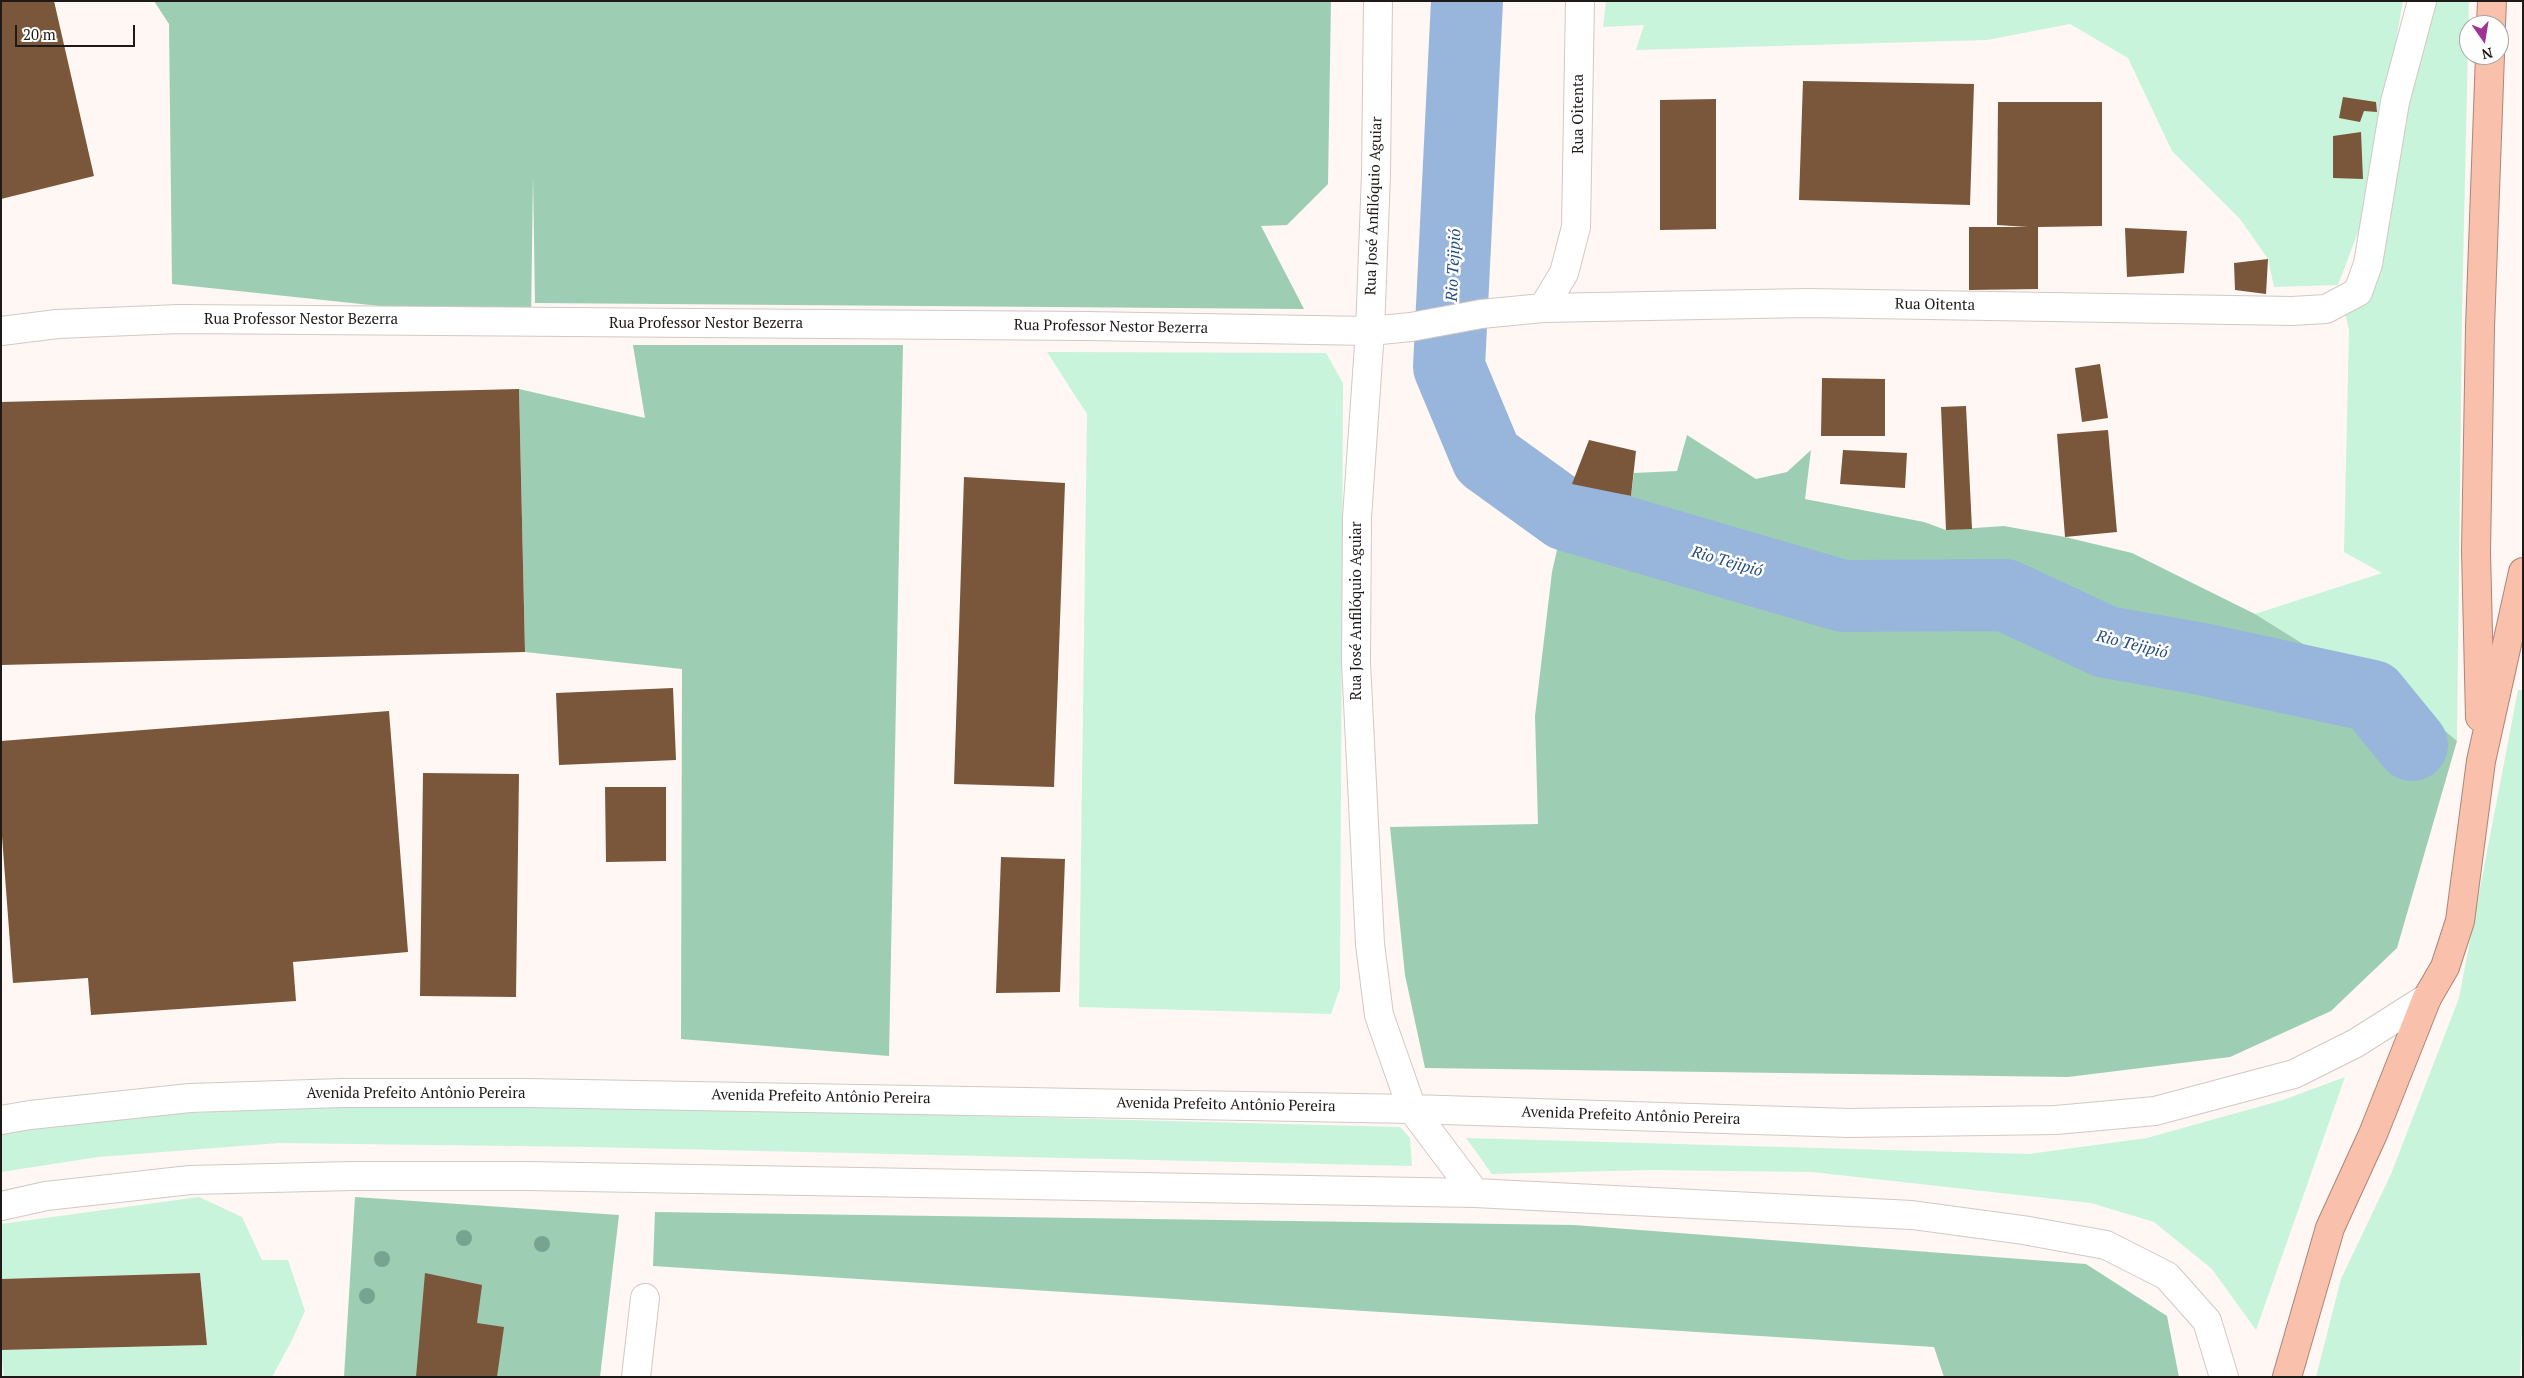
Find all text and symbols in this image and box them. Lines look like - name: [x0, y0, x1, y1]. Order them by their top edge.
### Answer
- scale bar: [18, 15, 138, 47]
- north arrow: [2459, 15, 2509, 65]
- text: 20 m: [23, 24, 56, 44]
- text: N: [2480, 44, 2495, 65]
- street label: Rua Oitenta: [1570, 74, 1588, 154]
- street label: Rua José Anfilóquio Aguiar: [1362, 116, 1386, 296]
- water label: Rio Tejipió: [1443, 228, 1465, 302]
- street label: Rua Oitenta: [1895, 295, 1975, 315]
- street label: Rua Professor Nestor Bezerra: [204, 311, 398, 329]
- street label: Rua Professor Nestor Bezerra: [609, 315, 803, 333]
- street label: Rua Professor Nestor Bezerra: [1014, 316, 1208, 338]
- street label: Rua José Anfilóquio Aguiar: [1348, 522, 1366, 700]
- water label: Rio Tejipió: [1689, 543, 1765, 581]
- water label: Rio Tejipió: [2094, 627, 2170, 663]
- street label: Avenida Prefeito Antônio Pereira: [306, 1085, 526, 1103]
- street label: Avenida Prefeito Antônio Pereira: [711, 1086, 931, 1108]
- street label: Avenida Prefeito Antônio Pereira: [1116, 1094, 1336, 1116]
- street label: Avenida Prefeito Antônio Pereira: [1521, 1103, 1741, 1129]

